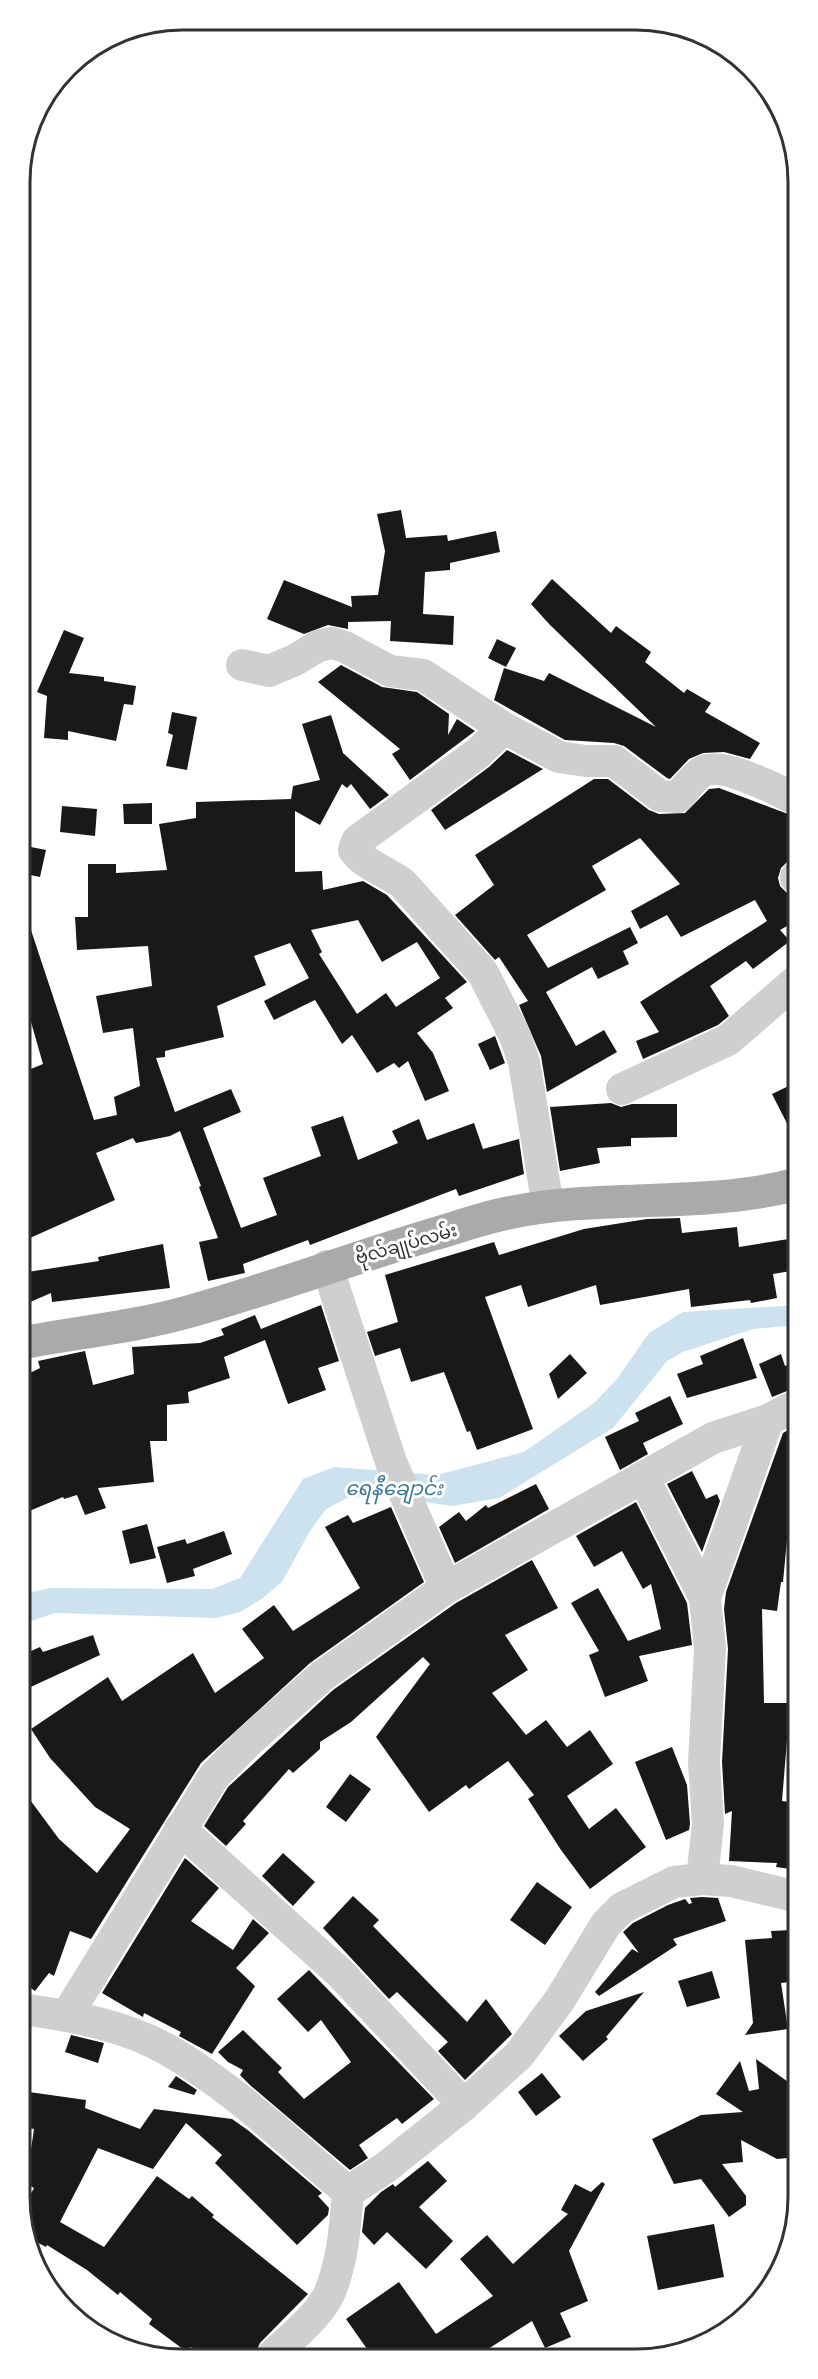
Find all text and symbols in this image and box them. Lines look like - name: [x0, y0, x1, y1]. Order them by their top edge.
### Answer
- street label: ဗိုလ်‌ချုပ်‌လမ်း: [352, 1216, 461, 1273]
- water label: ရေနီချောင်း: [345, 1474, 444, 1505]

